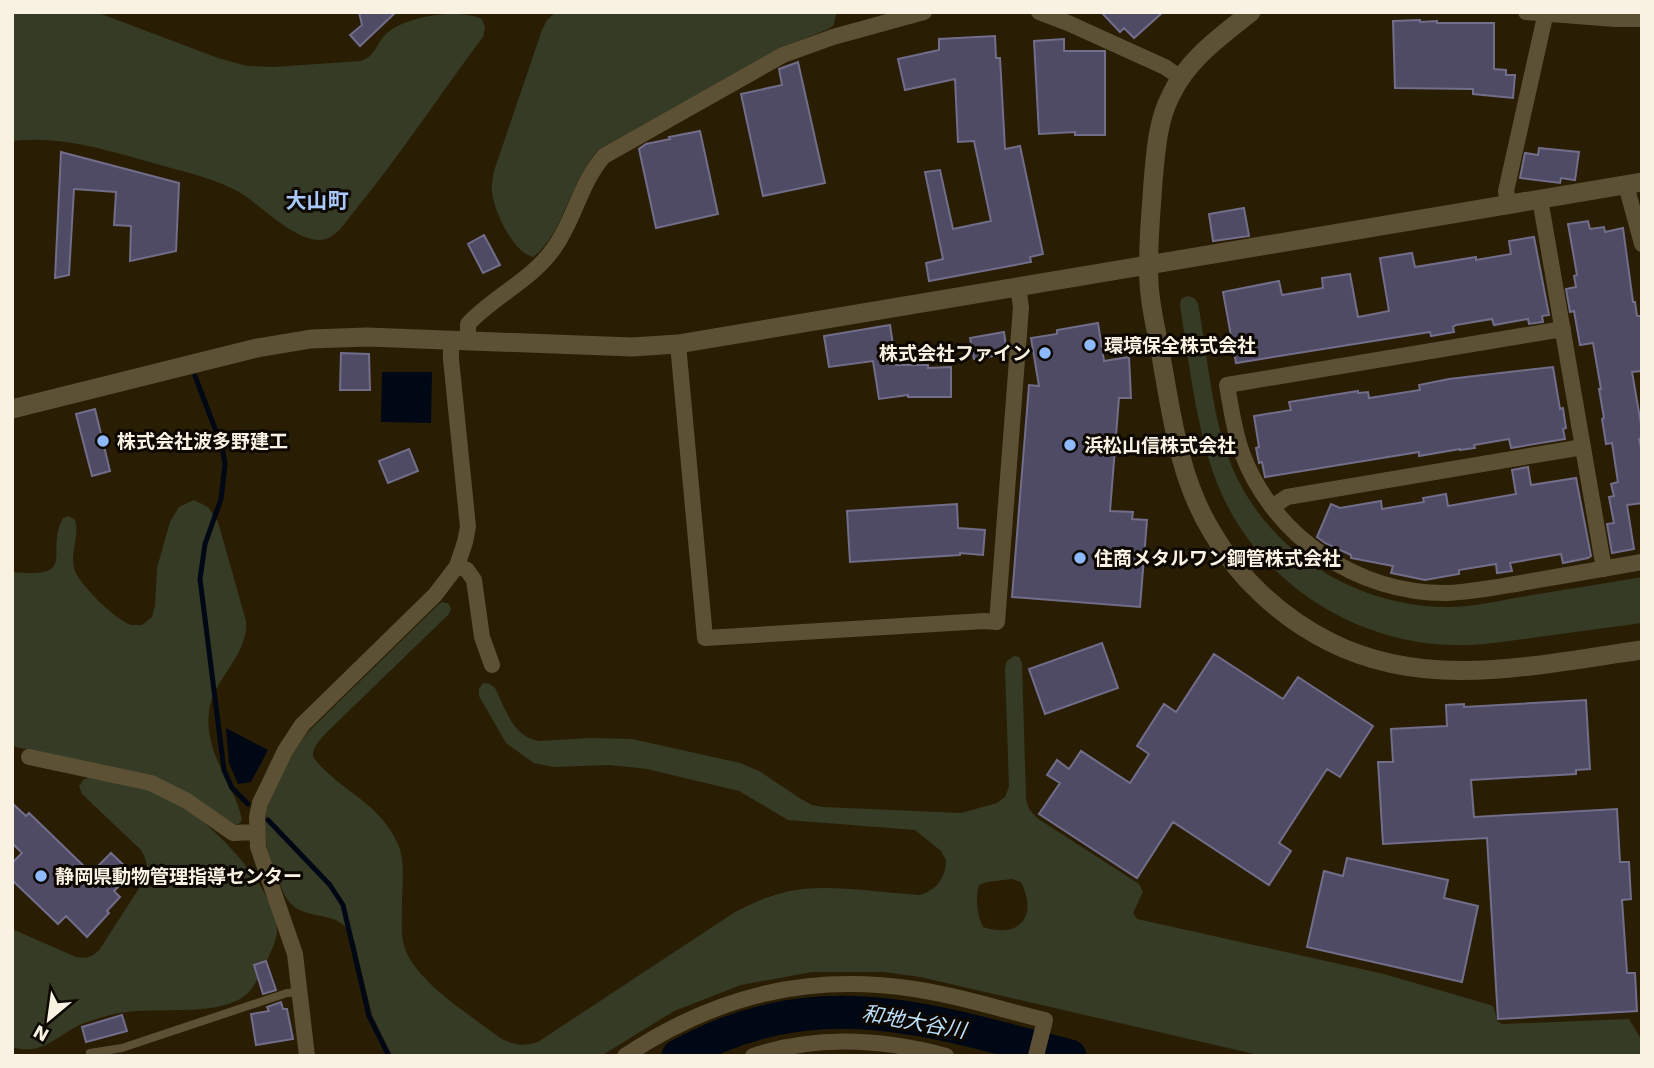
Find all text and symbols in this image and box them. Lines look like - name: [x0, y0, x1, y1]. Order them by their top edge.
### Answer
- district label: 大山町: [286, 188, 349, 213]
- place label: 環境保全株式会社: [1104, 334, 1256, 357]
- marker: 環境保全株式会社: [1082, 337, 1098, 353]
- place label: 株式会社ファイン: [879, 342, 1031, 365]
- marker: 株式会社ファイン: [1037, 345, 1053, 361]
- place label: 株式会社波多野建工: [117, 430, 288, 453]
- marker: 株式会社波多野建工: [95, 433, 111, 449]
- place label: 浜松山信株式会社: [1084, 434, 1236, 457]
- marker: 浜松山信株式会社: [1062, 437, 1078, 453]
- place label: 住商メタルワン鋼管株式会社: [1094, 547, 1341, 570]
- marker: 住商メタルワン鋼管株式会社: [1072, 550, 1088, 566]
- place label: 静岡県動物管理指導センター: [55, 865, 302, 888]
- marker: 静岡県動物管理指導センター: [33, 868, 49, 884]
- north arrow: [14, 984, 84, 1054]
- water label: 和地大谷川: [860, 1000, 970, 1043]
- text: N: [29, 1020, 53, 1047]

